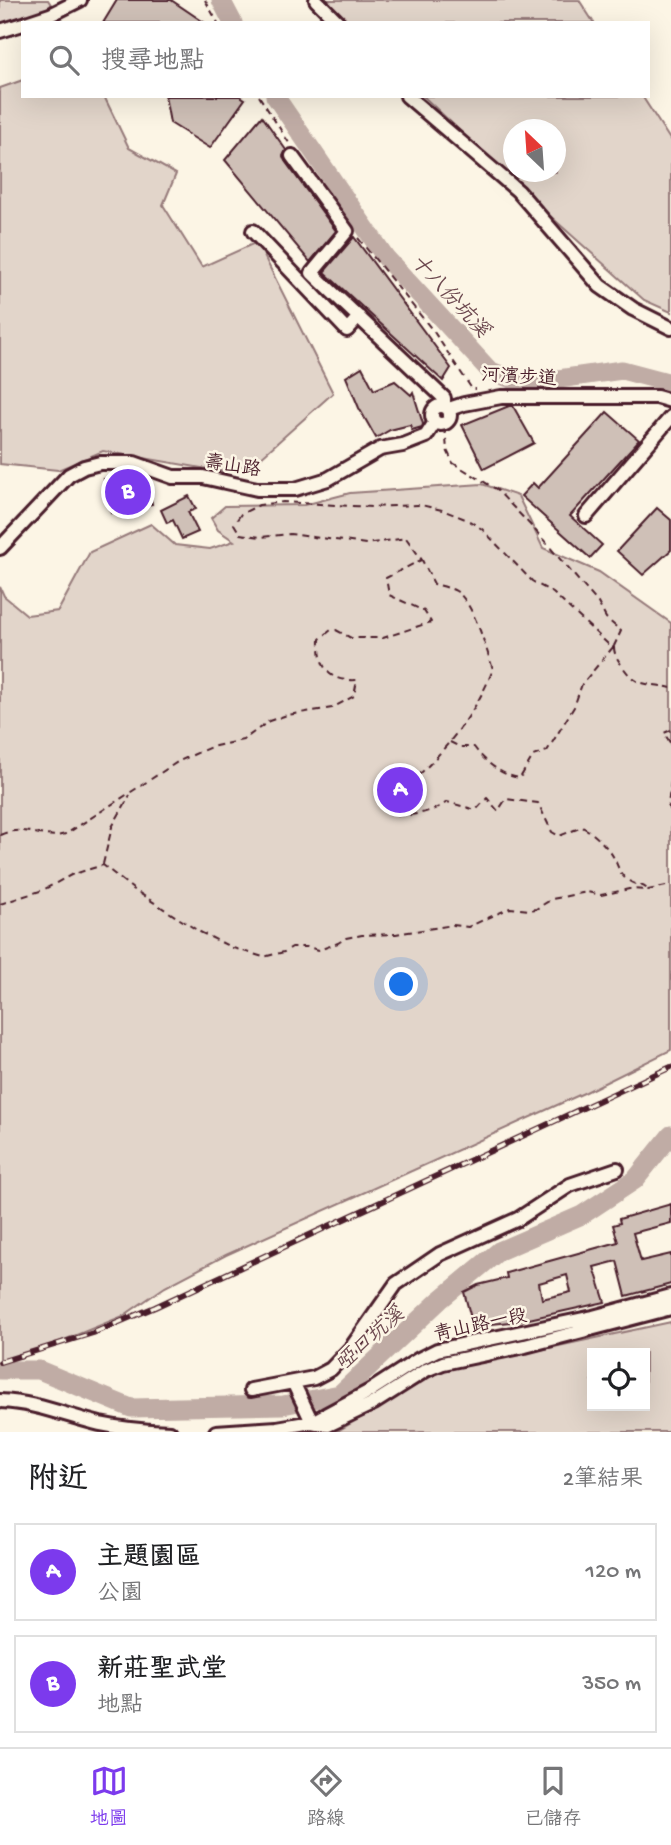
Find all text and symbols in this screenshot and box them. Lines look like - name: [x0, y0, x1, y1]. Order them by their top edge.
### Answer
- search box: [21, 21, 650, 98]
- icon: search: [45, 41, 83, 79]
- text: 搜尋地點: [101, 48, 205, 79]
- north arrow: [503, 119, 566, 182]
- water label: 十八份坑溪: [403, 250, 495, 345]
- street label: 河濱步道: [480, 364, 557, 392]
- street label: 壽山路: [202, 451, 263, 483]
- pin: B: [105, 466, 151, 518]
- pin: A: [377, 764, 423, 816]
- your location: [384, 967, 418, 1001]
- water label: 啞口坑溪: [331, 1302, 412, 1378]
- street label: 青山路一段: [432, 1304, 530, 1348]
- map controls: [587, 1348, 650, 1411]
- button: locate: [587, 1348, 650, 1411]
- text: 附近: [28, 1464, 88, 1499]
- text: 2筆結果: [563, 1467, 643, 1494]
- text: 主題園區: [97, 1544, 201, 1575]
- text: A: [46, 1559, 60, 1586]
- text: 120 m: [586, 1559, 641, 1586]
- text: 公園: [97, 1581, 143, 1608]
- text: 新莊聖武堂: [97, 1656, 227, 1687]
- text: B: [47, 1671, 59, 1698]
- text: 350 m: [582, 1671, 641, 1698]
- text: 地點: [97, 1693, 143, 1720]
- tab: 地圖: [90, 1762, 128, 1832]
- tab: 路線: [307, 1762, 345, 1832]
- tab: 已儲存: [524, 1762, 581, 1832]

